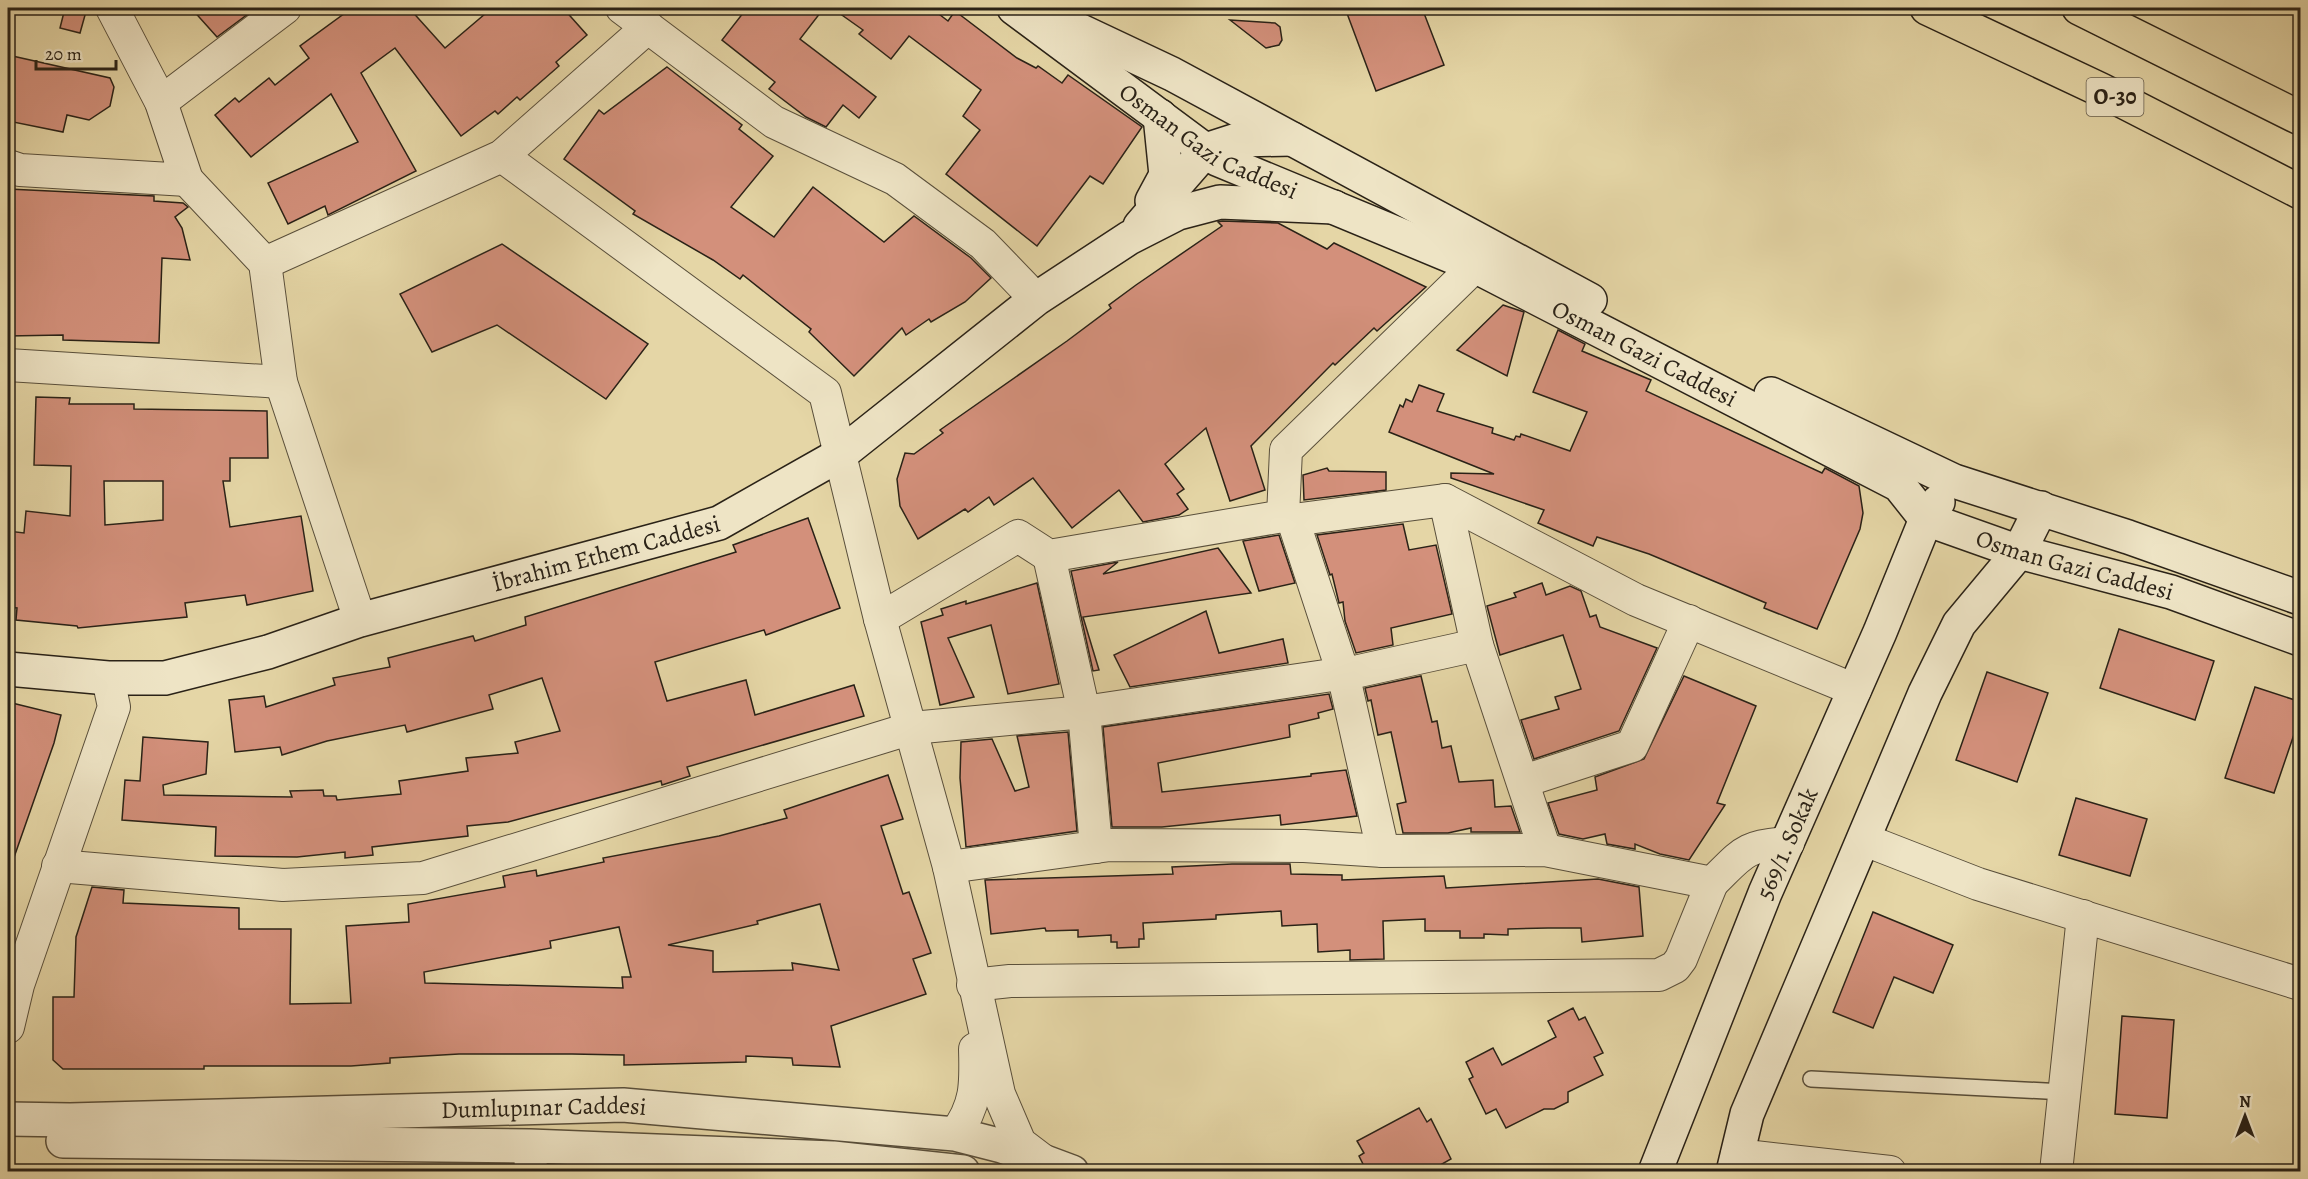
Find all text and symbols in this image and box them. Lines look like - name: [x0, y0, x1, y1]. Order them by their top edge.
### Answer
- scale bar: [36, 33, 116, 71]
- text: 20 m: [45, 42, 82, 66]
- street label: Osman Gazi Caddesi: [1113, 76, 1303, 207]
- road number: O-30: [2086, 78, 2144, 116]
- street label: Osman Gazi Caddesi: [1546, 292, 1742, 415]
- street label: İbrahim Ethem Caddesi: [489, 507, 724, 600]
- street label: Osman Gazi Caddesi: [1972, 522, 2177, 608]
- street label: 569/1. Sokak: [1748, 783, 1825, 904]
- north arrow: [2215, 1086, 2275, 1146]
- street label: Dumlupınar Caddesi: [441, 1089, 648, 1126]
- text: N: [2239, 1091, 2251, 1113]

